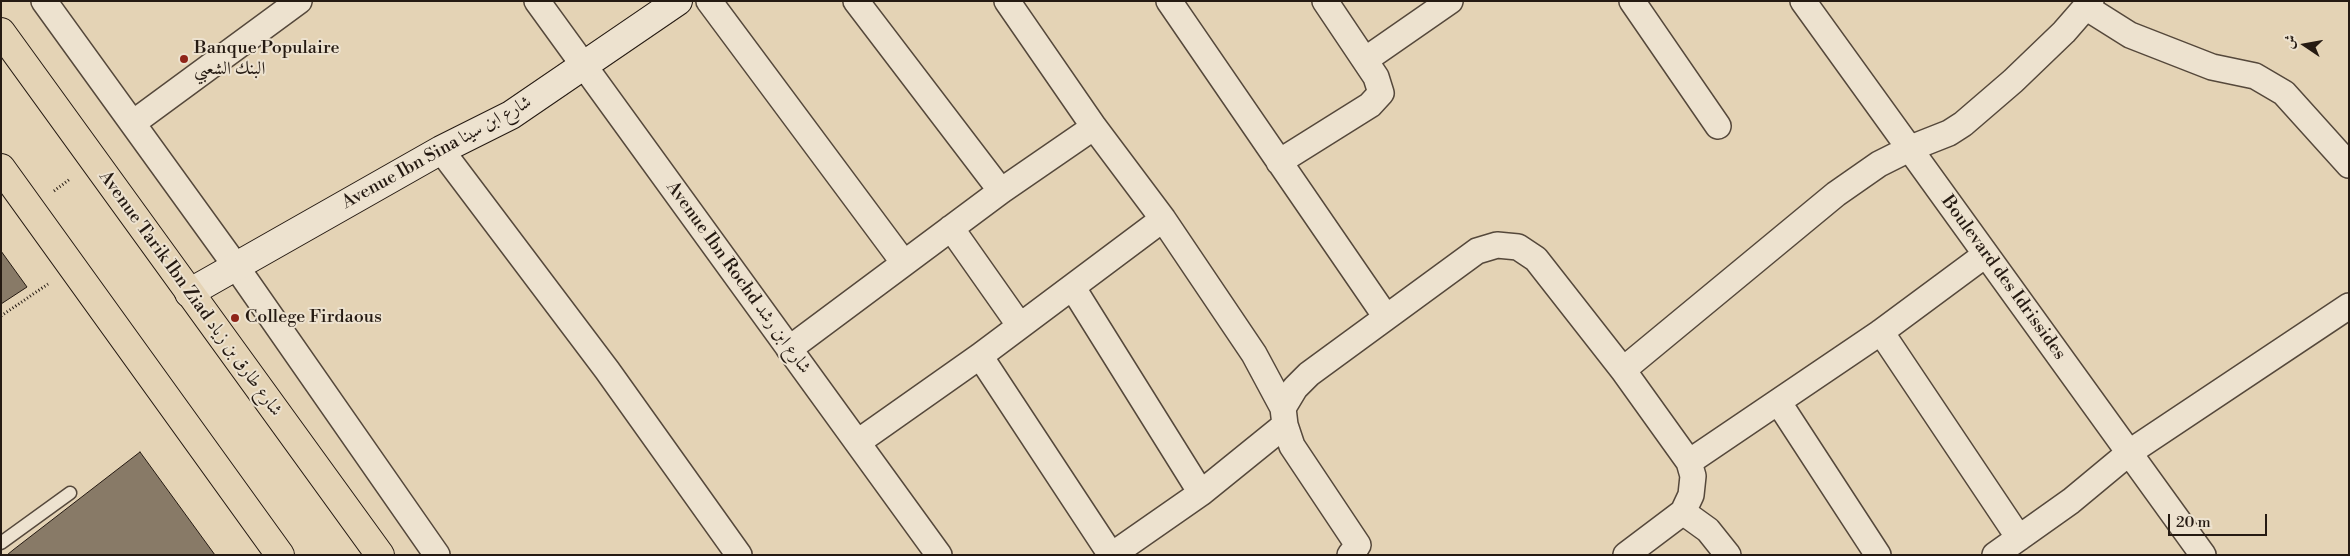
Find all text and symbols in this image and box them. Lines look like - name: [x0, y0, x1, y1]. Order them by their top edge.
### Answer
- north arrow: [2280, 20, 2330, 70]
- text: ش: [2280, 33, 2301, 51]
- place label: Banque Populaire البنك الشعبي: [194, 38, 340, 80]
- marker: Banque Populaire البنك الشعبي: [178, 53, 190, 65]
- street label: Avenue Ibn Sina شارع ابن سينا: [338, 92, 536, 214]
- street label: Avenue Tarik Ibn Ziad شارع طارق بن زياد: [94, 167, 286, 421]
- street label: Avenue Ibn Rochd شارع ابن رشد: [661, 178, 815, 378]
- street label: Boulevard des Idrissides: [1936, 192, 2070, 364]
- place label: College Firdaous: [245, 307, 382, 329]
- marker: College Firdaous: [229, 312, 241, 324]
- scale bar: [2170, 504, 2269, 536]
- text: 20 m: [2176, 513, 2211, 532]

